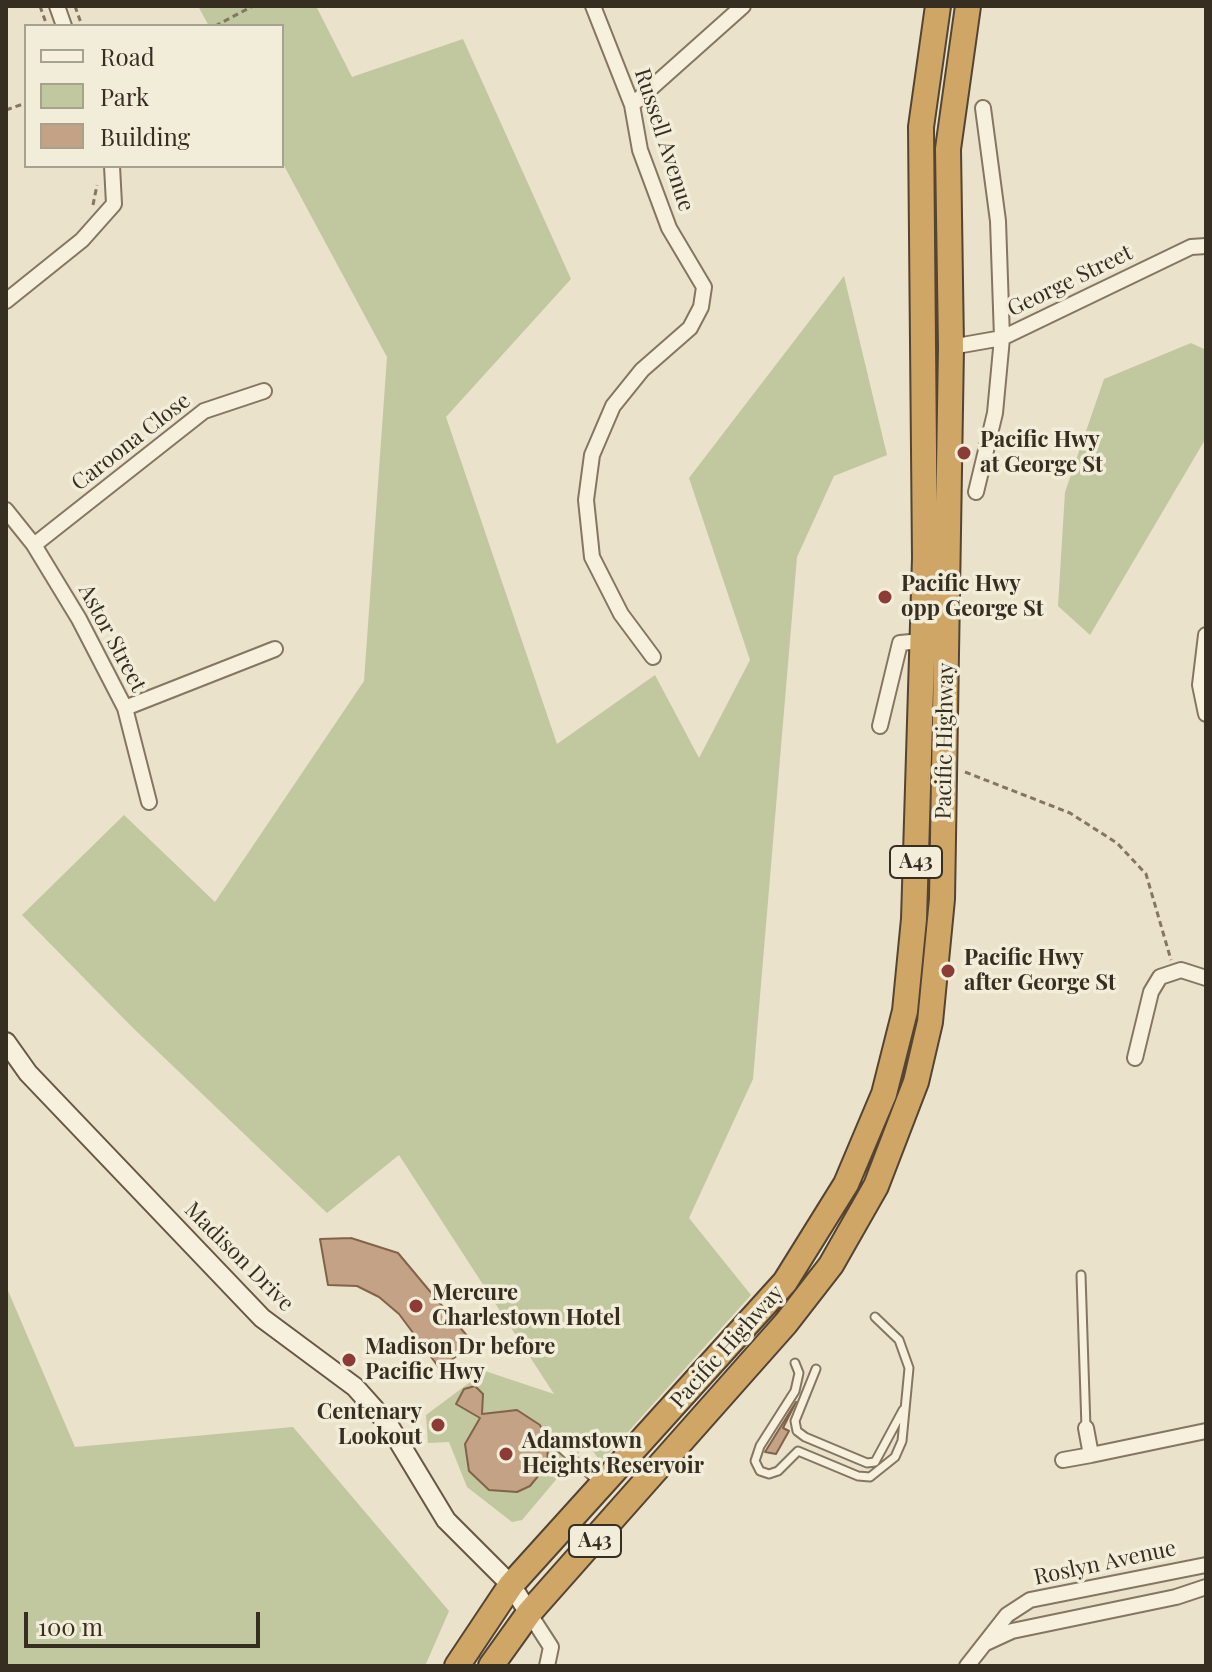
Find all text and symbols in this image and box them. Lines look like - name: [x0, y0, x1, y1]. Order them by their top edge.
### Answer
- legend: [24, 24, 284, 168]
- text: Road: [100, 40, 155, 72]
- street label: Russell Avenue: [629, 65, 699, 215]
- text: Park: [100, 80, 149, 112]
- text: Building: [100, 120, 190, 152]
- street label: George Street: [1003, 239, 1137, 323]
- street label: Caroona Close: [66, 387, 196, 497]
- place label: Pacific Hwy at George St: [980, 427, 1103, 478]
- marker: Pacific Hwy at George St: [955, 444, 973, 462]
- place label: Pacific Hwy opp George St: [901, 571, 1044, 622]
- street label: Astor Street: [73, 580, 151, 696]
- marker: Pacific Hwy opp George St: [876, 588, 894, 606]
- street label: Pacific Highway: [930, 662, 960, 820]
- road number: A43: [890, 846, 942, 878]
- place label: Pacific Hwy after George St: [964, 945, 1116, 996]
- marker: Pacific Hwy after George St: [939, 962, 957, 980]
- street label: Madison Drive: [179, 1197, 299, 1317]
- place label: Mercure Charlestown Hotel: [432, 1280, 621, 1332]
- street label: Pacific Highway: [665, 1280, 789, 1414]
- marker: Mercure Charlestown Hotel: [407, 1297, 425, 1315]
- place label: Madison Dr before Pacific Hwy: [365, 1334, 555, 1386]
- marker: Madison Dr before Pacific Hwy: [340, 1351, 358, 1369]
- place label: Centenary Lookout: [317, 1399, 422, 1450]
- marker: Centenary Lookout: [429, 1416, 447, 1434]
- place label: Adamstown Heights Reservoir: [522, 1428, 704, 1480]
- marker: Adamstown Heights Reservoir: [497, 1445, 515, 1463]
- road number: A43: [569, 1525, 621, 1557]
- street label: Roslyn Avenue: [1031, 1535, 1179, 1591]
- scale bar: [28, 1596, 264, 1646]
- text: 100 m: [38, 1610, 103, 1642]

